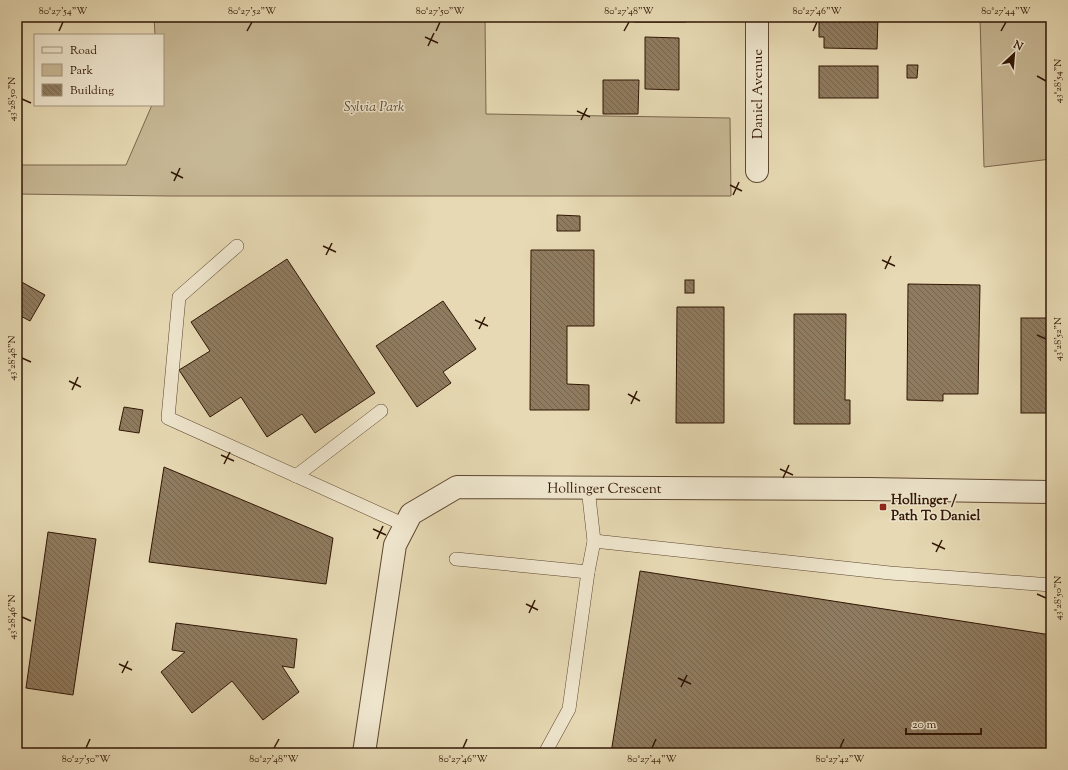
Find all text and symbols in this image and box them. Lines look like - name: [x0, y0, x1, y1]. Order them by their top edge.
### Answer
- text: 80°27'54"W: [39, 4, 87, 19]
- text: 80°27'52"W: [228, 4, 276, 19]
- text: 80°27'50"W: [416, 4, 464, 19]
- text: 80°27'48"W: [604, 4, 654, 19]
- text: 80°27'46"W: [792, 4, 842, 19]
- text: 80°27'44"W: [981, 4, 1031, 19]
- legend: [34, 34, 164, 106]
- north arrow: [994, 34, 1034, 74]
- text: N: [1010, 36, 1026, 55]
- text: Road: [70, 42, 97, 60]
- street label: Daniel Avenue: [749, 49, 769, 139]
- text: 43°28'54"N: [1051, 59, 1066, 103]
- text: Park: [70, 62, 93, 80]
- text: 43°28'50"N: [5, 77, 20, 121]
- text: Building: [70, 82, 114, 100]
- park label: Sylvia Park: [344, 98, 405, 118]
- text: 43°28'52"N: [1051, 317, 1066, 361]
- text: 43°28'48"N: [5, 335, 20, 381]
- street label: Hollinger Crescent: [547, 479, 662, 500]
- place label: Hollinger / Path To Daniel: [891, 491, 980, 527]
- marker: Hollinger / Path To Daniel: [878, 502, 888, 512]
- text: 43°28'50"N: [1051, 576, 1066, 620]
- text: 43°28'46"N: [5, 594, 20, 640]
- scale bar: [906, 710, 981, 736]
- text: 20 m: [912, 716, 937, 734]
- text: 80°27'50"W: [62, 752, 110, 767]
- text: 80°27'48"W: [249, 752, 299, 767]
- text: 80°27'46"W: [438, 752, 488, 767]
- text: 80°27'44"W: [627, 752, 677, 767]
- text: 80°27'42"W: [816, 752, 864, 767]

